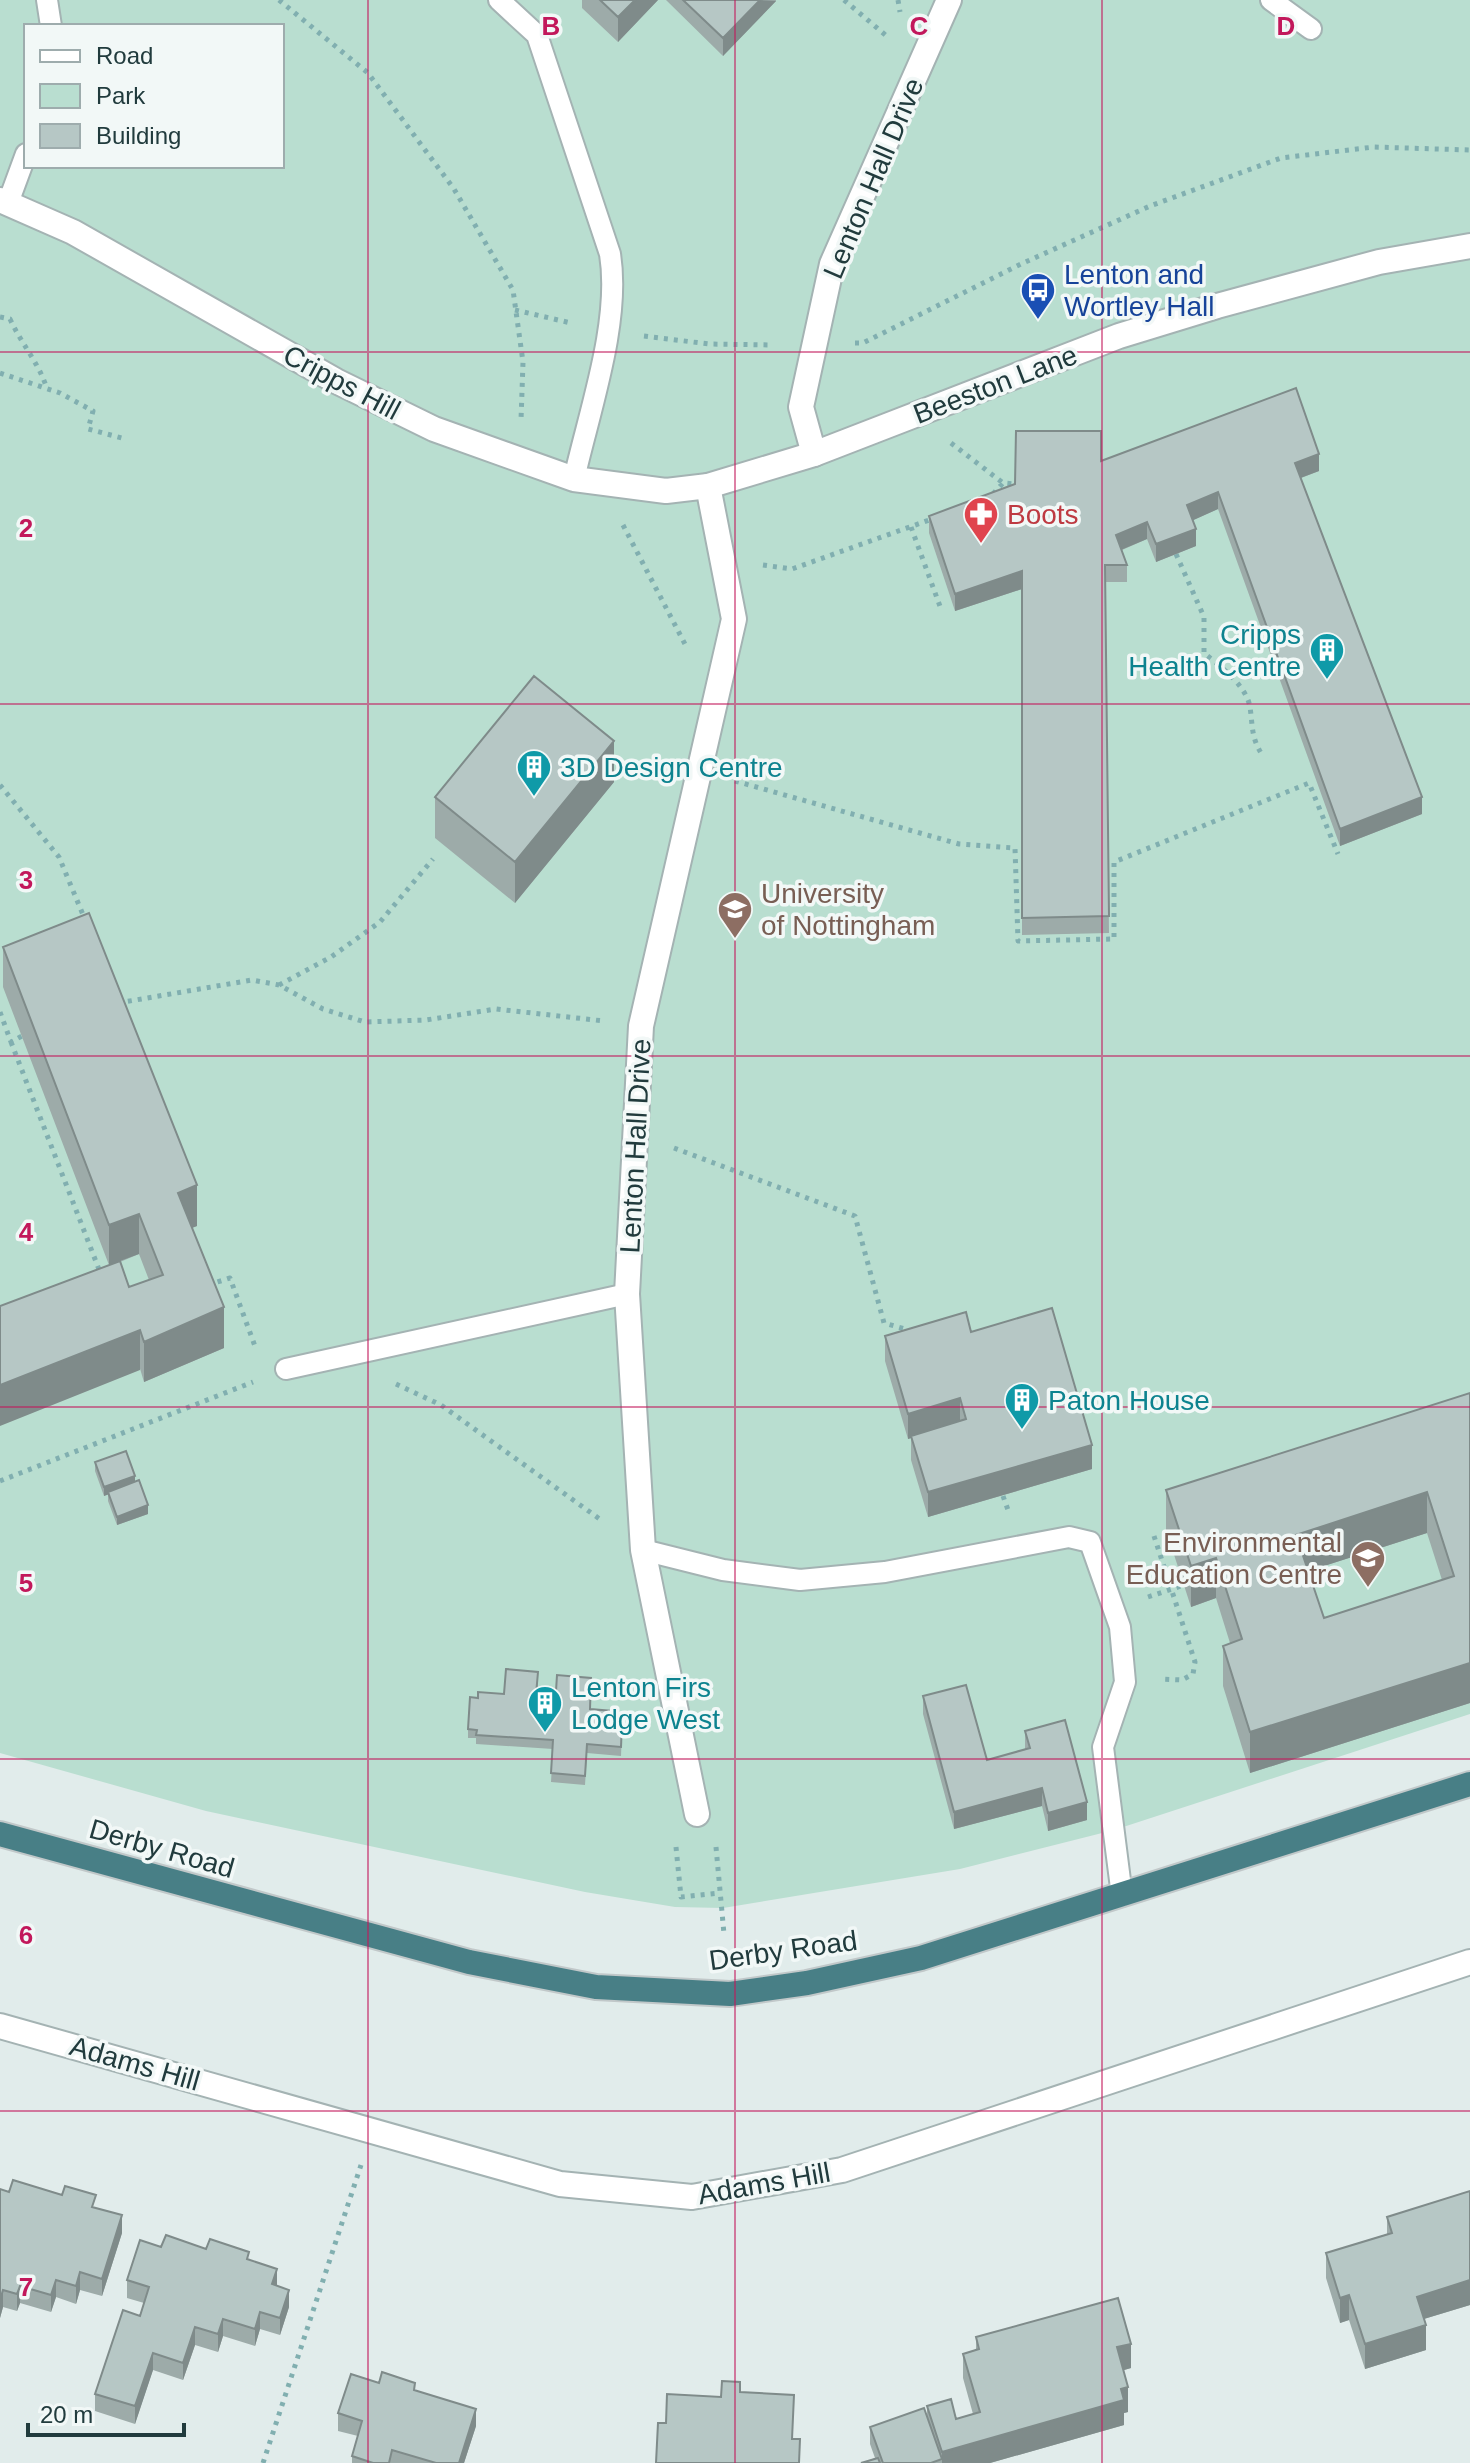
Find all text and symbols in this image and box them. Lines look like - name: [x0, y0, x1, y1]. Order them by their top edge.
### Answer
- text: B: [542, 11, 560, 41]
- text: C: [910, 11, 929, 41]
- text: D: [1277, 11, 1295, 41]
- legend: [24, 24, 284, 168]
- text: Road: [96, 42, 153, 69]
- street label: Lenton Hall Drive: [817, 73, 930, 283]
- text: Park: [96, 82, 146, 109]
- text: Building: [96, 122, 181, 149]
- place label: Lenton and Wortley Hall: [1064, 259, 1214, 322]
- bus stop icon: Lenton and Wortley Hall: [1019, 271, 1057, 321]
- street label: Cripps Hill: [278, 339, 405, 426]
- street label: Beeston Lane: [909, 339, 1081, 430]
- pharmacy icon: Boots: [962, 495, 1000, 545]
- place label: Boots: [1007, 499, 1079, 530]
- text: 2: [19, 513, 33, 543]
- place label: Cripps Health Centre: [1128, 619, 1301, 682]
- building icon: Cripps Health Centre: [1308, 631, 1346, 681]
- building icon: 3D Design Centre: [515, 748, 553, 798]
- place label: 3D Design Centre: [560, 752, 783, 783]
- text: 3: [19, 865, 33, 895]
- place label: University of Nottingham: [761, 878, 935, 941]
- school or university icon: University of Nottingham: [716, 890, 754, 940]
- street label: Lenton Hall Drive: [614, 1038, 657, 1254]
- text: 4: [19, 1217, 34, 1247]
- building icon: Paton House: [1003, 1381, 1041, 1431]
- place label: Paton House: [1048, 1385, 1210, 1416]
- place label: Environmental Education Centre: [1126, 1527, 1342, 1590]
- school or university icon: Environmental Education Centre: [1349, 1539, 1387, 1589]
- text: 5: [19, 1568, 33, 1598]
- place label: Lenton Firs Lodge West: [571, 1672, 720, 1735]
- building icon: Lenton Firs Lodge West: [526, 1684, 564, 1734]
- street label: Derby Road: [86, 1813, 238, 1884]
- text: 6: [19, 1920, 33, 1950]
- street label: Derby Road: [707, 1925, 859, 1976]
- street label: Adams Hill: [66, 2030, 203, 2097]
- street label: Adams Hill: [696, 2157, 833, 2210]
- text: 7: [19, 2272, 33, 2302]
- scale bar: [28, 2387, 184, 2437]
- text: 20 m: [40, 2401, 93, 2428]

